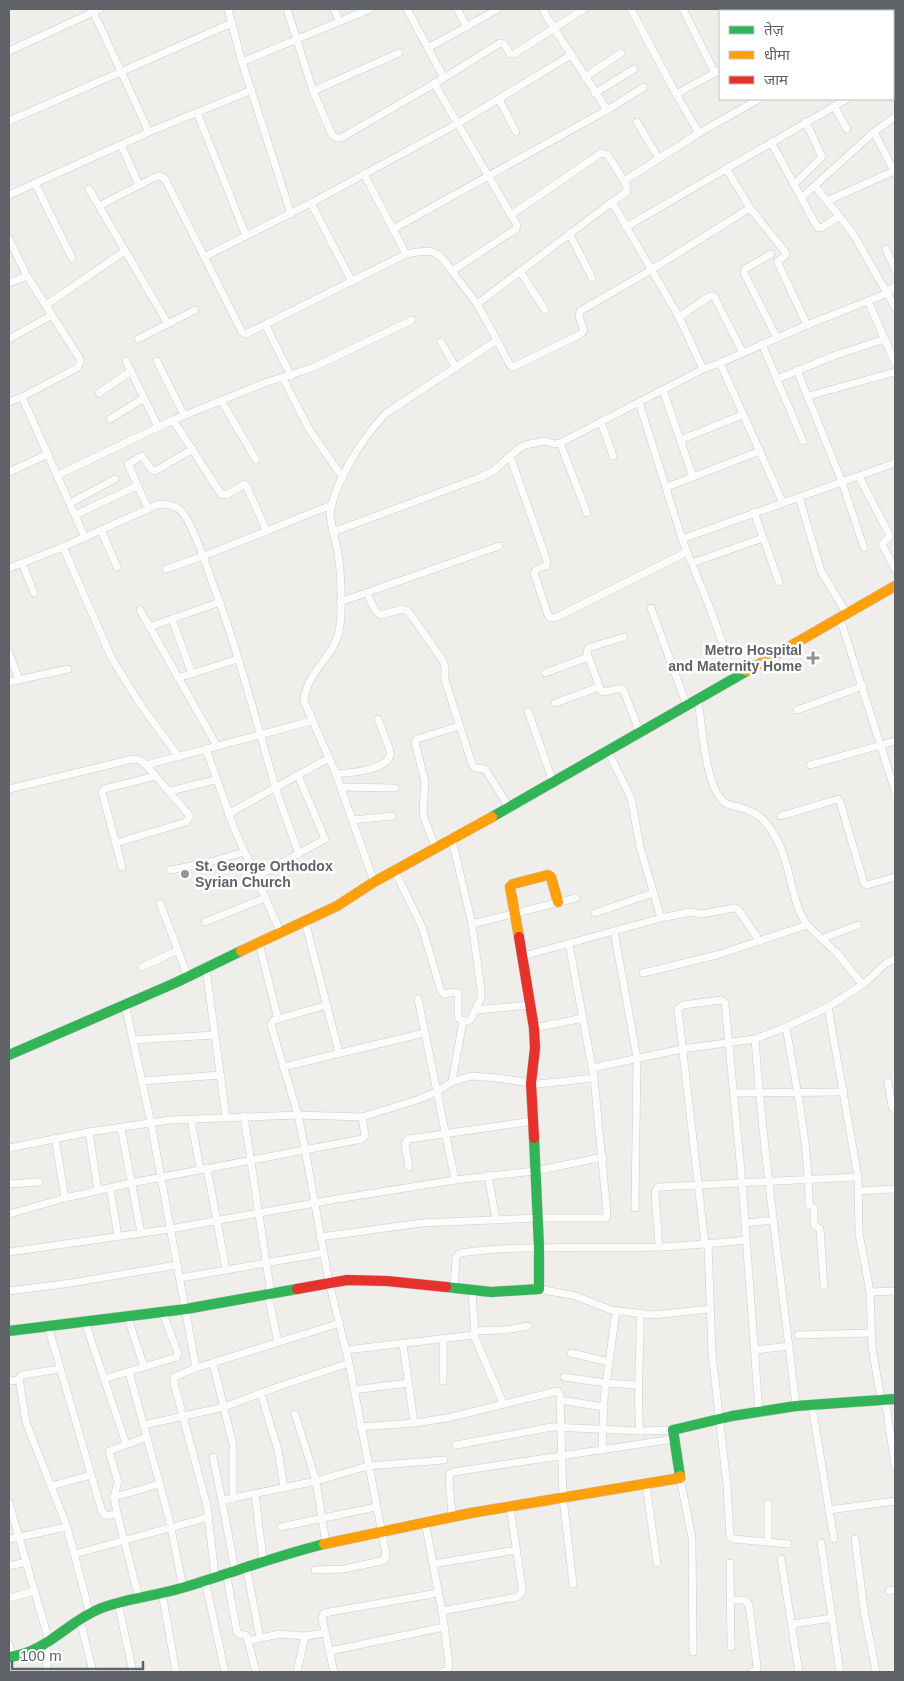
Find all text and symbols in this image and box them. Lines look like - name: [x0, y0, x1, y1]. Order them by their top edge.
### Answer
- legend: [719, 10, 894, 100]
- text: तेज़: [764, 21, 785, 38]
- text: धीमा: [764, 46, 791, 63]
- text: जाम: [764, 71, 789, 88]
- place label: Metro Hospital and Maternity Home: [668, 642, 802, 674]
- marker: Metro Hospital and Maternity Home: [806, 651, 820, 665]
- place label: St. George Orthodox Syrian Church: [195, 858, 333, 890]
- marker: St. George Orthodox Syrian Church: [179, 868, 191, 880]
- scale bar: [12, 1638, 144, 1670]
- text: 100 m: [20, 1647, 62, 1664]

